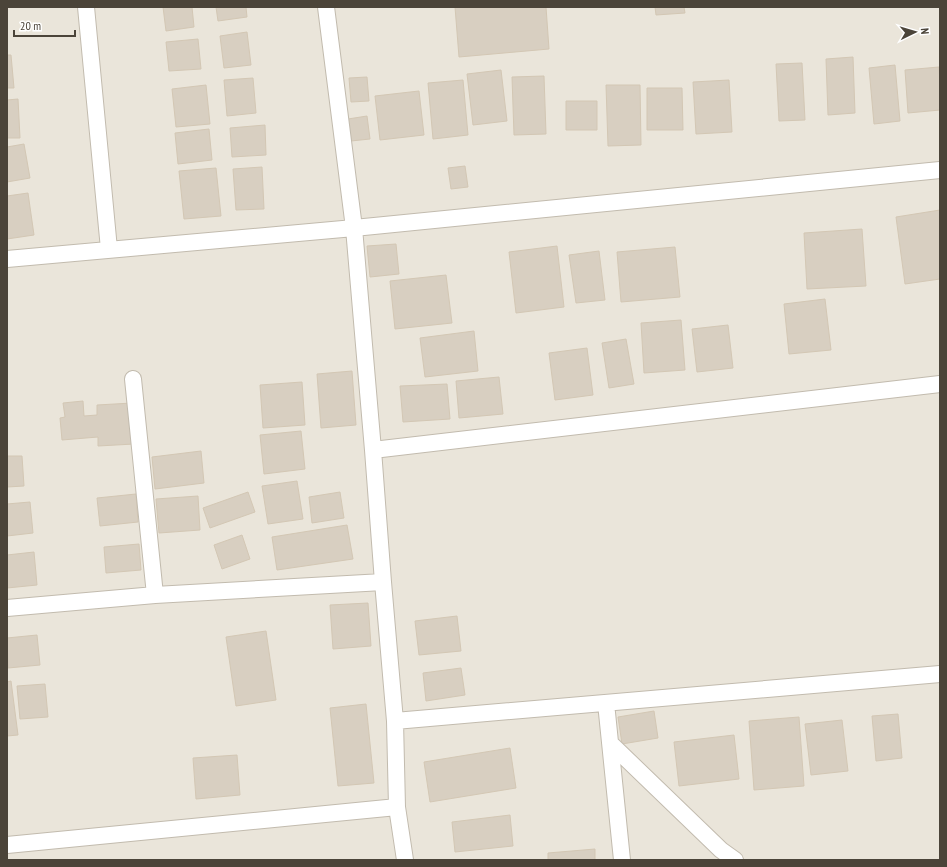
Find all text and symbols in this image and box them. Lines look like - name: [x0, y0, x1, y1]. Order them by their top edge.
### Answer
- scale bar: [14, 12, 75, 38]
- north arrow: [895, 12, 935, 52]
- text: 20 m: [20, 18, 41, 33]
- text: N: [918, 28, 932, 35]

